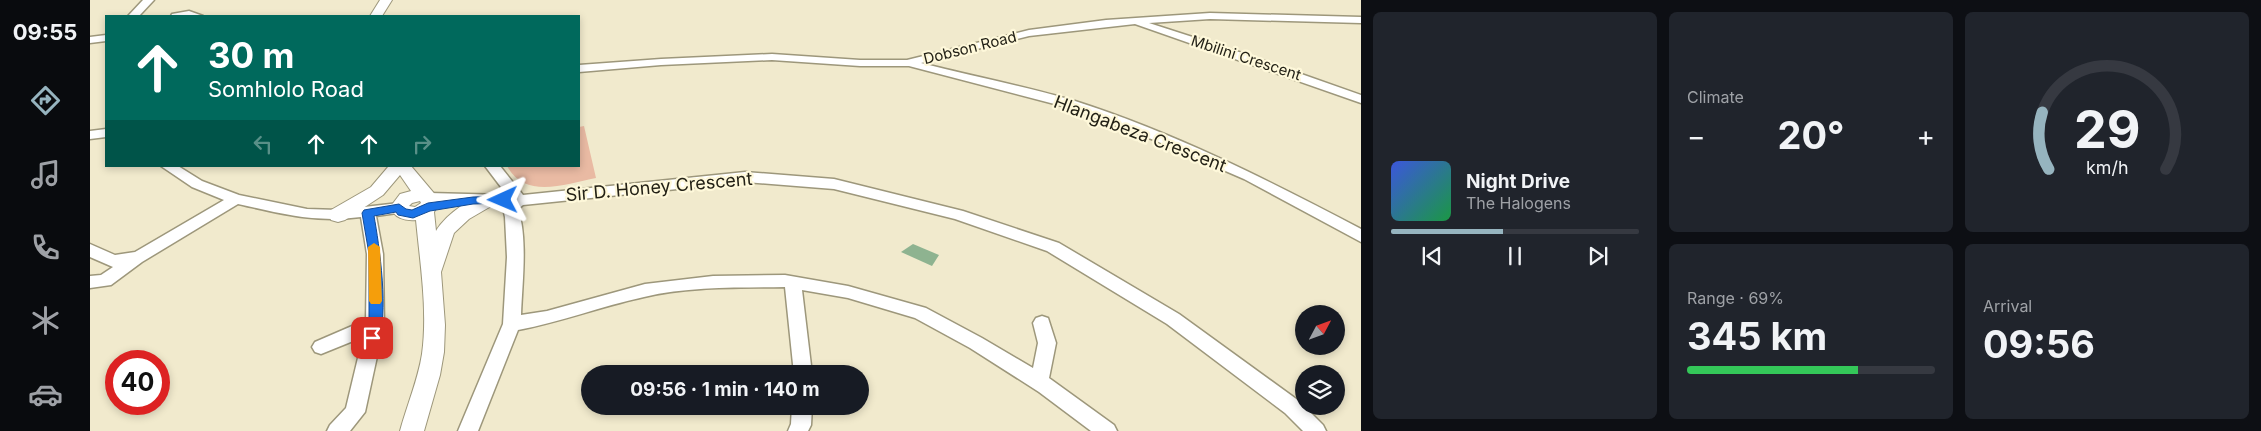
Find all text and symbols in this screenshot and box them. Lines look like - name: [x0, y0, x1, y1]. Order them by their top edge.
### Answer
- text: 09:55: [13, 19, 77, 45]
- street label: Dobson Road: [921, 27, 1018, 68]
- street label: Mbilini Crescent: [1189, 31, 1304, 84]
- text: 30 m: [208, 34, 294, 76]
- icon: ahead: [125, 35, 190, 100]
- text: Somhlolo Road: [208, 76, 364, 102]
- icon: directions: [28, 83, 63, 118]
- text: Climate: [1687, 87, 1744, 107]
- street label: Hlangabeza Crescent: [1051, 91, 1229, 176]
- text: 29: [2074, 98, 2140, 161]
- text: 20°: [1777, 112, 1845, 158]
- text: −: [1687, 119, 1706, 153]
- text: +: [1916, 119, 1935, 153]
- icon: left: [249, 130, 277, 158]
- icon: ahead: [302, 130, 330, 158]
- icon: ahead: [355, 130, 383, 158]
- icon: right: [408, 130, 436, 158]
- icon: music: [28, 157, 63, 192]
- text: km/h: [2086, 157, 2128, 178]
- street label: Sir D. Honey Crescent: [565, 168, 753, 205]
- text: Night Drive: [1466, 170, 1570, 193]
- position arrow: [476, 173, 528, 225]
- text: The Halogens: [1466, 193, 1571, 213]
- icon: phone: [28, 230, 63, 265]
- icon: previous: [1418, 242, 1446, 270]
- icon: pause: [1501, 242, 1529, 270]
- icon: next: [1584, 242, 1612, 270]
- text: Range · 69%: [1687, 288, 1784, 308]
- text: Arrival: [1983, 296, 2032, 316]
- icon: climate: [28, 303, 63, 338]
- north arrow: [1295, 305, 1345, 355]
- map controls: [1295, 305, 1345, 415]
- text: 345 km: [1687, 313, 1827, 359]
- pin: [351, 317, 393, 359]
- text: 09:56: [1983, 321, 2095, 367]
- icon: arrive: [358, 324, 386, 352]
- speed limit sign: 40: [105, 350, 170, 415]
- button: layers: [1295, 365, 1345, 415]
- icon: car: [28, 377, 63, 412]
- text: 09:56 · 1 min · 140 m: [630, 378, 820, 401]

